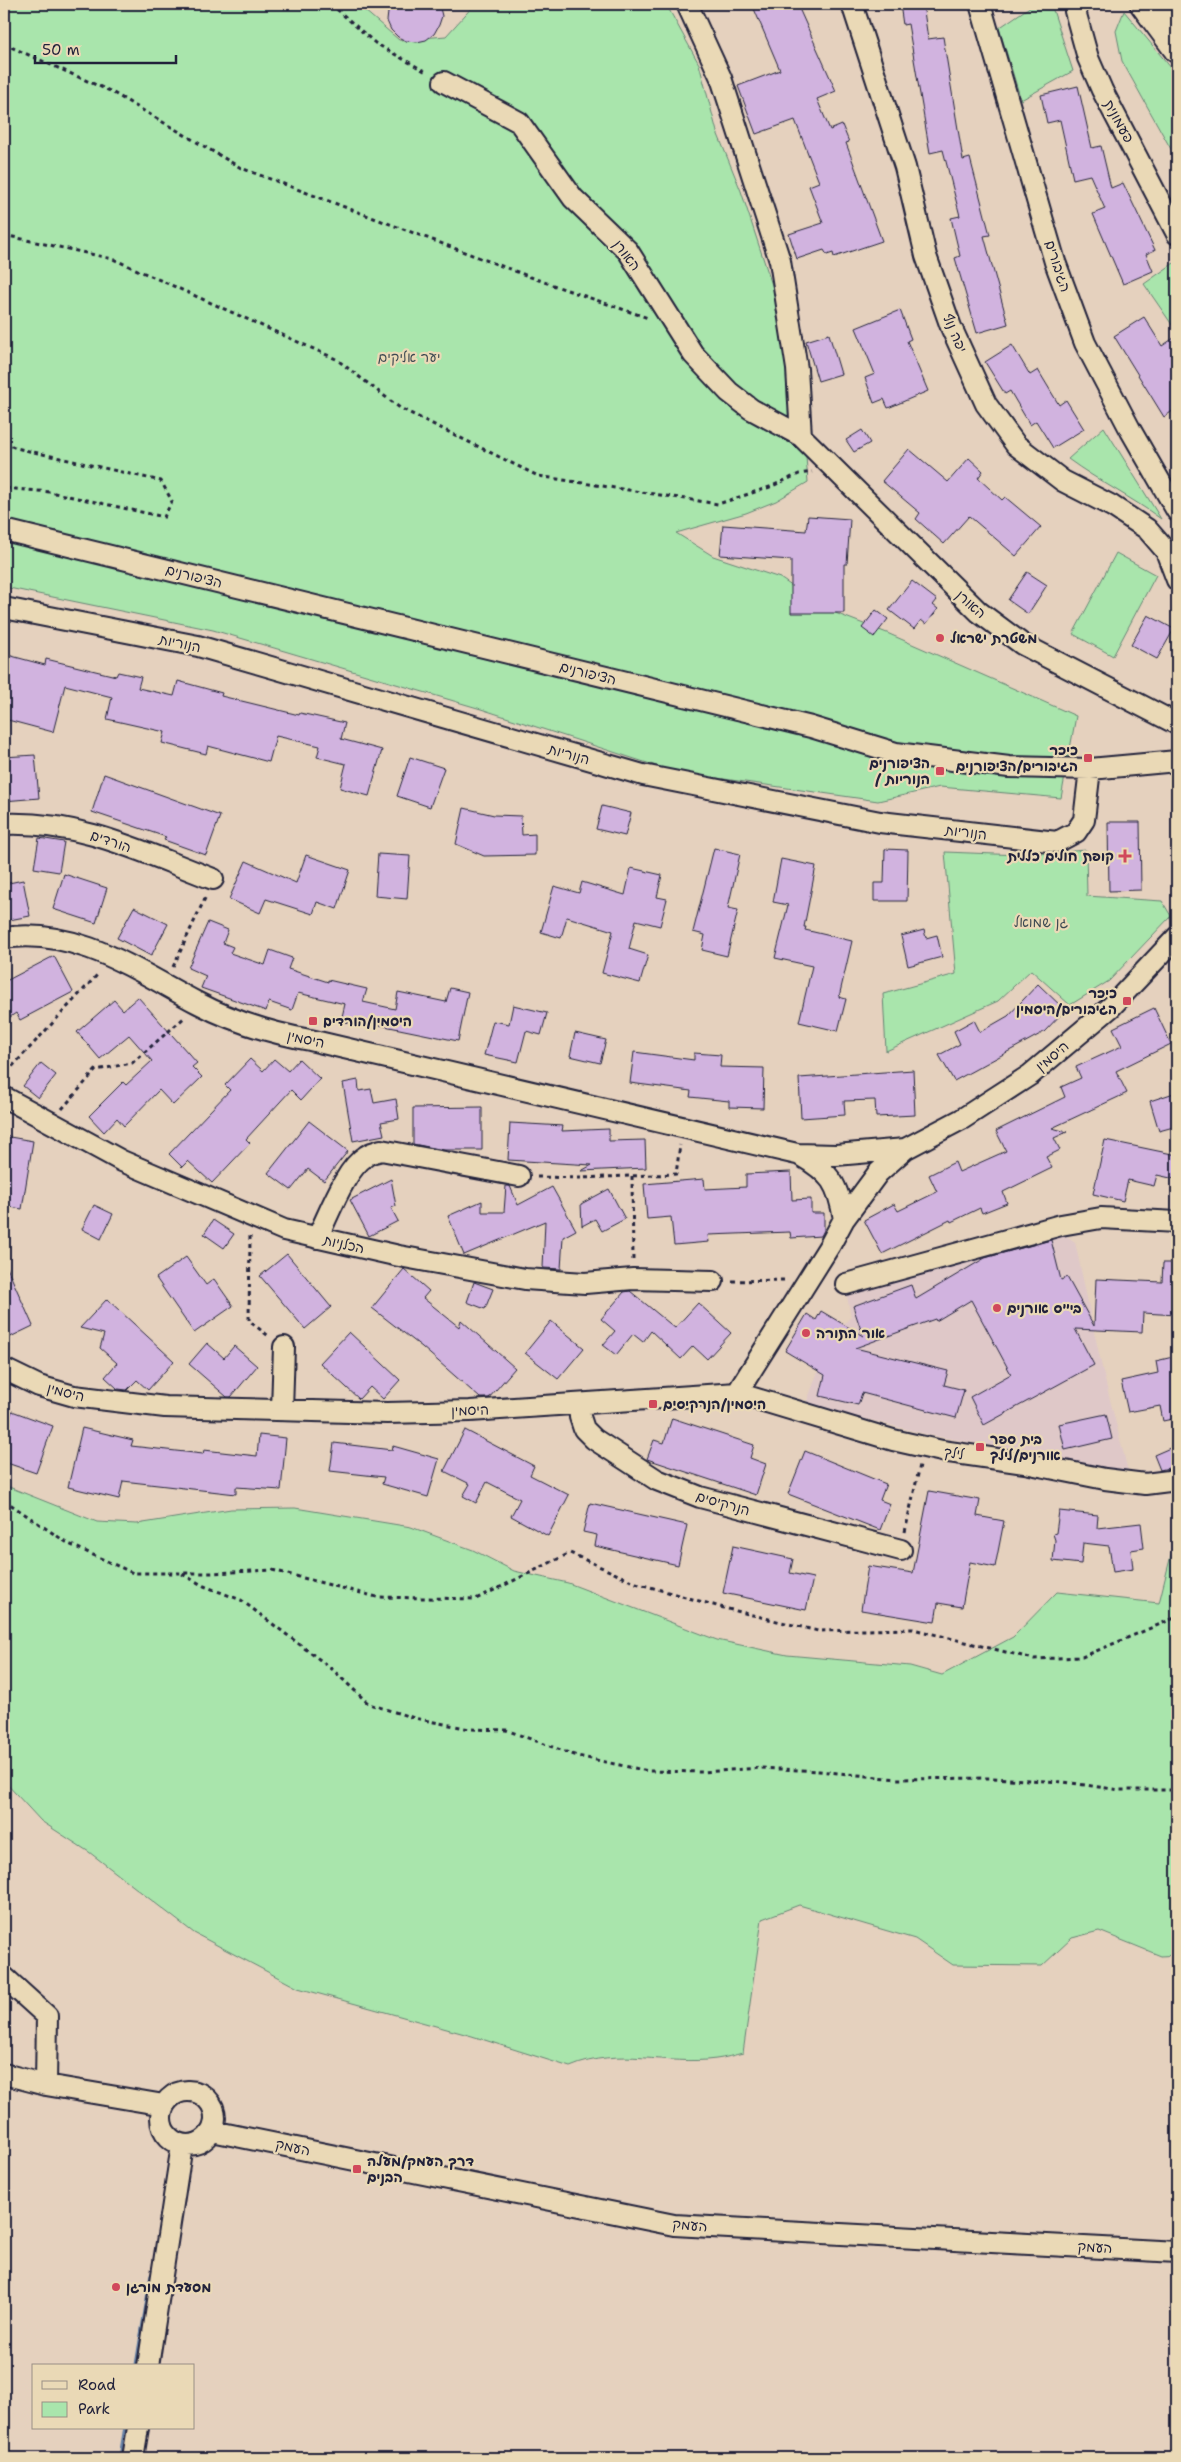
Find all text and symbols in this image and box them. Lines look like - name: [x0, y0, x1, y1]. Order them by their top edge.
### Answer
- scale bar: [35, 32, 176, 64]
- text: 50 m: [42, 40, 80, 60]
- street label: פעמונית: [1100, 96, 1138, 146]
- street label: האורן: [609, 236, 645, 274]
- street label: הגיבורים: [1041, 238, 1075, 294]
- street label: יפה נוף: [939, 311, 971, 355]
- park label: יער אליקים: [378, 348, 440, 366]
- street label: הציפורנים: [164, 560, 224, 592]
- street label: האורן: [952, 586, 990, 622]
- place label: משטרת ישראל: [950, 629, 1037, 647]
- street label: הנוריות: [156, 630, 203, 656]
- marker: משטרת ישראל: [934, 632, 946, 644]
- street label: הציפורנים: [558, 657, 618, 689]
- street label: הנוריות: [545, 739, 592, 768]
- place label: כיכר הגיבורים/הציפורנים: [956, 741, 1078, 775]
- marker: כיכר הגיבורים/הציפורנים: [1082, 752, 1094, 764]
- place label: הציפורנים / הנוריות: [869, 754, 930, 788]
- marker: הציפורנים / הנוריות: [934, 765, 946, 777]
- street label: הנוריות: [943, 820, 988, 844]
- street label: הורדים: [88, 826, 134, 856]
- place label: קופת חולים כללית: [1006, 847, 1114, 865]
- marker: קופת חולים כללית: [1118, 849, 1132, 863]
- park label: גן שמואל: [1014, 913, 1069, 931]
- place label: כיכר הגיבורים/היסמין: [1016, 984, 1117, 1018]
- marker: כיכר הגיבורים/היסמין: [1121, 995, 1133, 1007]
- place label: היסמין/הורדים: [323, 1012, 412, 1030]
- marker: היסמין/הורדים: [307, 1015, 319, 1027]
- street label: היסמין: [286, 1026, 326, 1052]
- street label: היסמין: [1032, 1037, 1072, 1075]
- street label: הכלניות: [321, 1230, 366, 1257]
- place label: בי"ס אורנים: [1007, 1299, 1082, 1317]
- marker: בי"ס אורנים: [991, 1302, 1003, 1314]
- place label: אור התורה: [816, 1324, 885, 1342]
- marker: אור התורה: [800, 1327, 812, 1339]
- street label: היסמין: [45, 1379, 87, 1405]
- place label: היסמין/הנרקיסים: [663, 1395, 766, 1413]
- marker: היסמין/הנרקיסים: [647, 1398, 659, 1410]
- street label: היסמין: [451, 1400, 489, 1420]
- place label: בית ספר אורנים/לילך: [990, 1430, 1061, 1464]
- marker: בית ספר אורנים/לילך: [974, 1441, 986, 1453]
- street label: לילך: [943, 1443, 966, 1464]
- street label: הנרקיסים: [694, 1487, 752, 1519]
- street label: העמק: [274, 2135, 312, 2159]
- place label: דרך העמק/מעלה הבנים: [367, 2152, 474, 2186]
- marker: דרך העמק/מעלה הבנים: [351, 2163, 363, 2175]
- street label: העמק: [672, 2215, 708, 2235]
- street label: העמק: [1077, 2237, 1113, 2257]
- place label: מסעדת מורגן: [126, 2278, 211, 2296]
- marker: מסעדת מורגן: [110, 2281, 122, 2293]
- legend: [32, 2364, 195, 2430]
- text: Road: [78, 2375, 116, 2395]
- text: Park: [78, 2399, 110, 2419]

